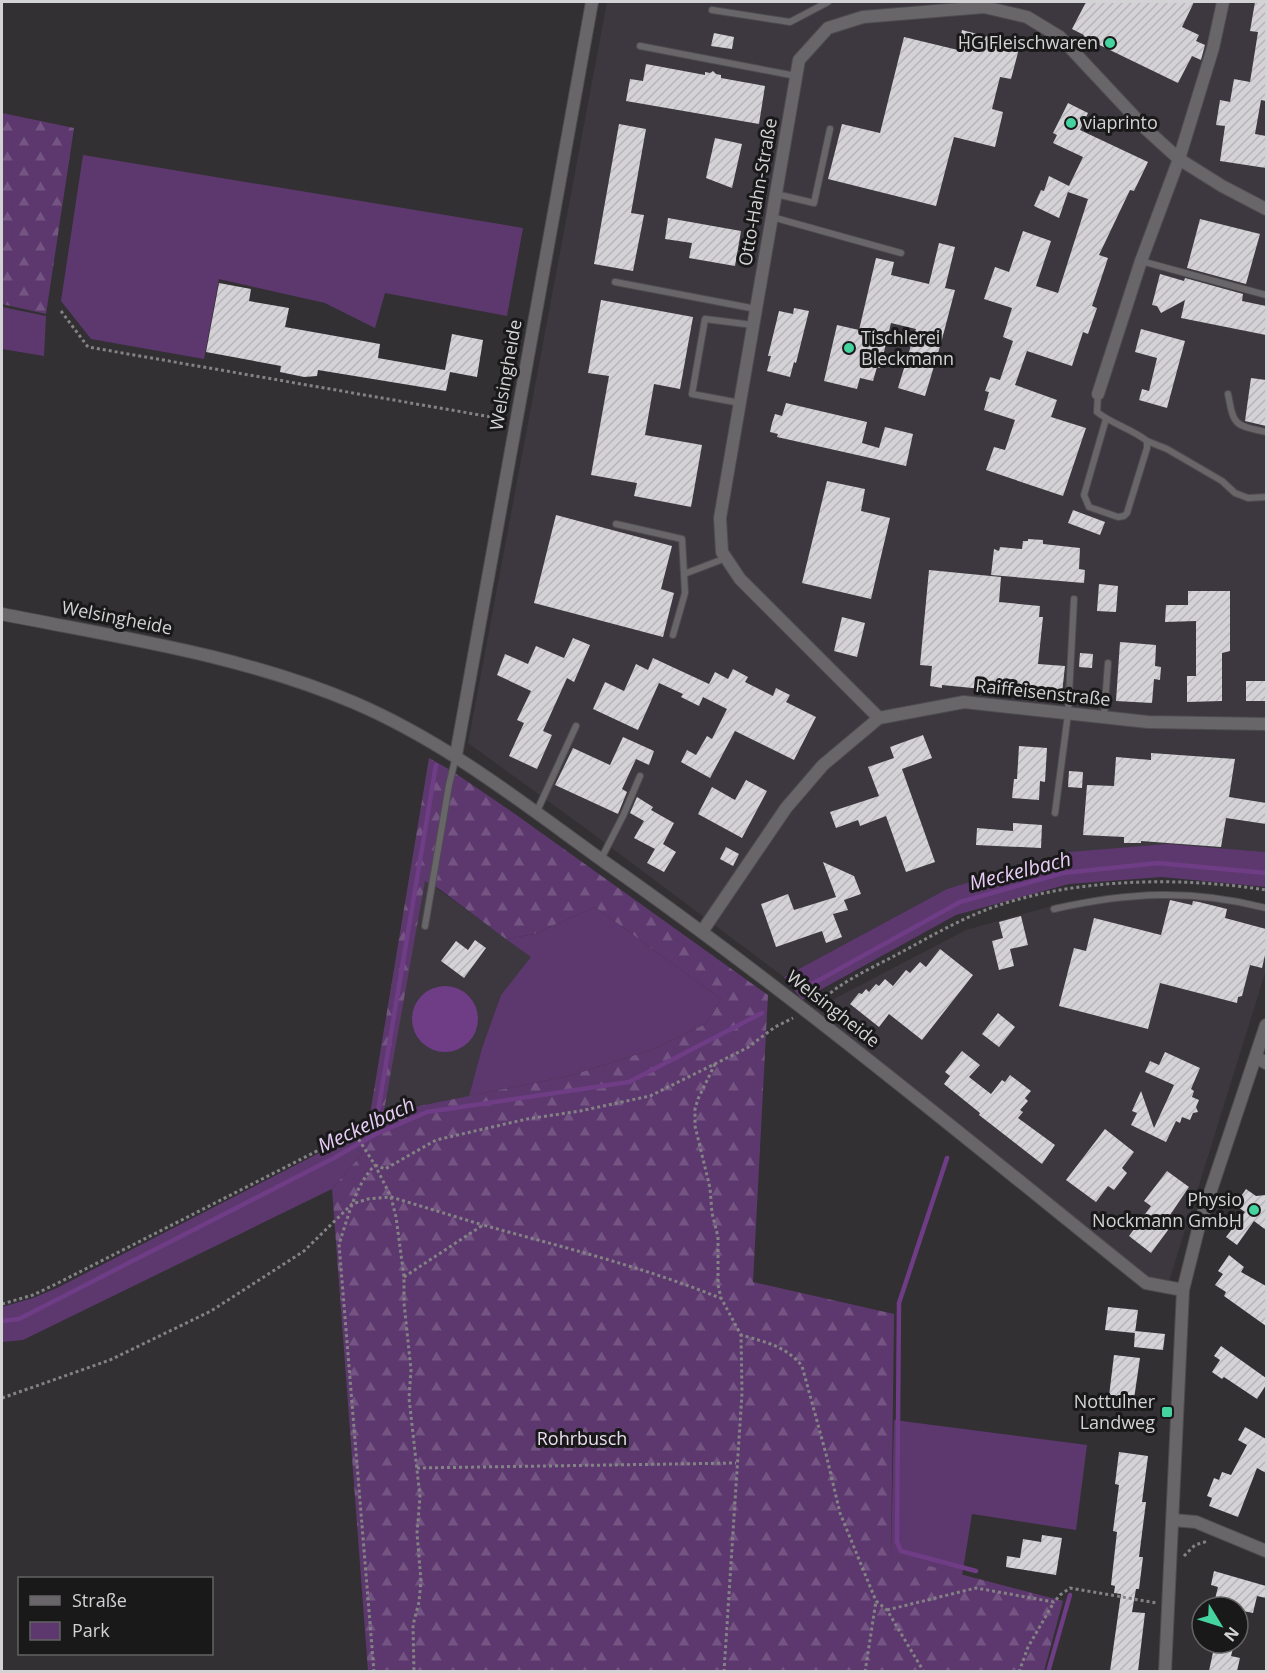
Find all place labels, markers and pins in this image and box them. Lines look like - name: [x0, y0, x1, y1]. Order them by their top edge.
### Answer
- place label: HG Fleischwaren: [958, 30, 1098, 54]
- marker: HG Fleischwaren: [1103, 36, 1117, 50]
- place label: viaprinto: [1083, 110, 1158, 134]
- marker: viaprinto: [1064, 116, 1078, 130]
- place label: Tischlerei Bleckmann: [861, 325, 954, 370]
- marker: Tischlerei Bleckmann: [842, 341, 856, 355]
- place label: Physio Nockmann GmbH: [1092, 1187, 1242, 1232]
- marker: Physio Nockmann GmbH: [1247, 1203, 1261, 1217]
- place label: Nottulner Landweg: [1074, 1389, 1156, 1434]
- marker: Nottulner Landweg: [1160, 1405, 1174, 1419]

